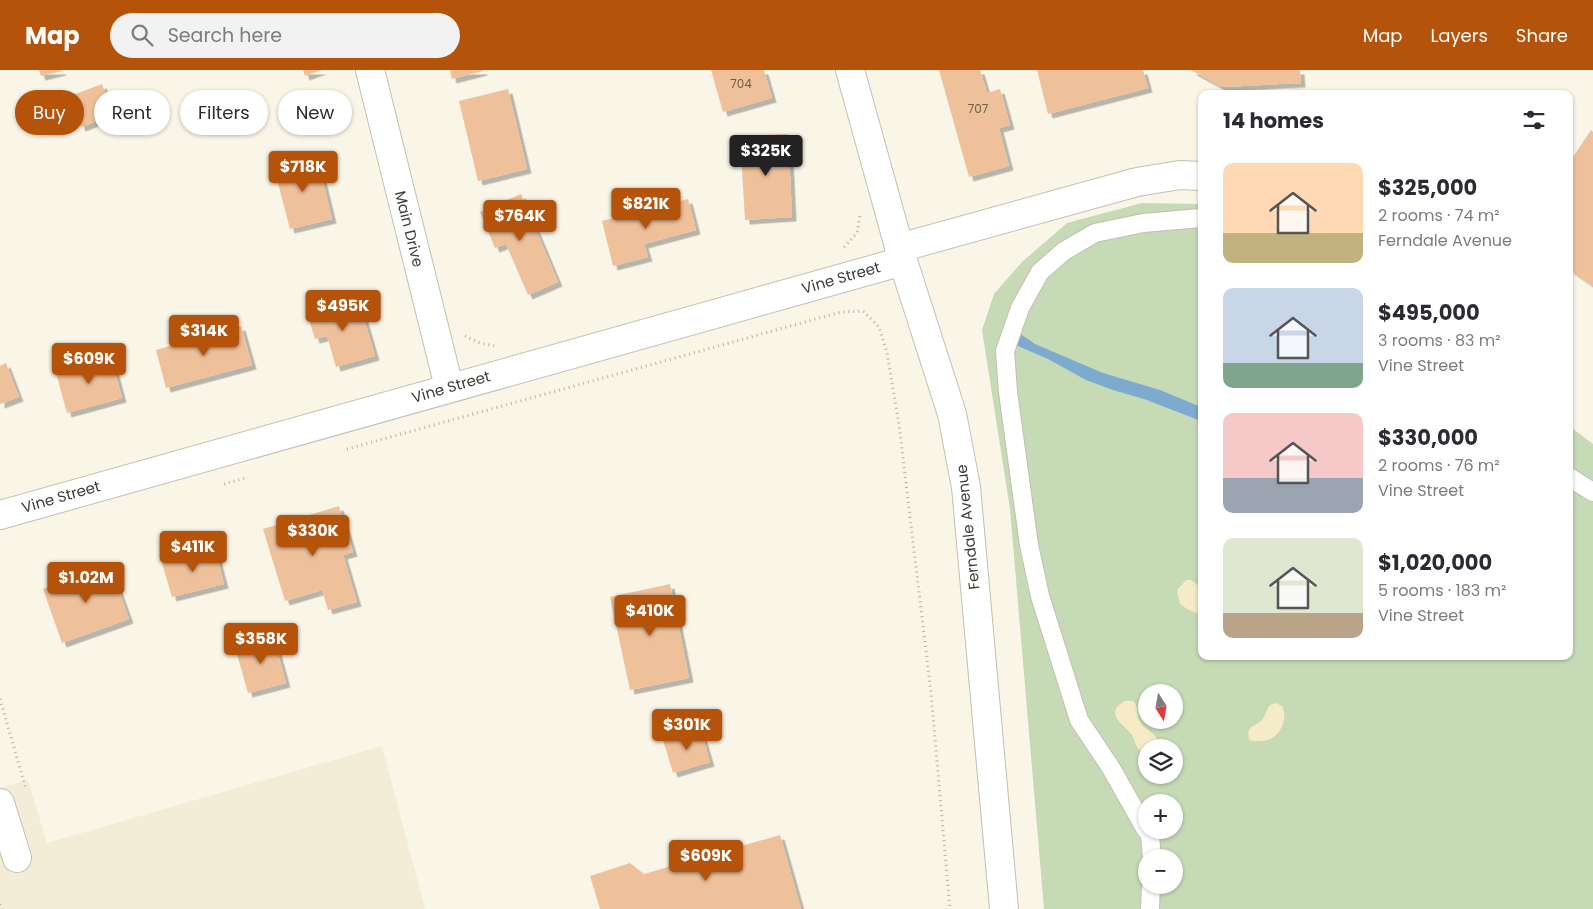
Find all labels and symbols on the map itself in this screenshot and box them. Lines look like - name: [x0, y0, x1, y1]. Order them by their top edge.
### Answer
- house number: 704: [730, 75, 752, 92]
- house number: 707: [968, 100, 989, 117]
- pin: $325K: [731, 134, 801, 177]
- pin: $718K: [268, 150, 338, 193]
- pin: $821K: [611, 188, 681, 230]
- street label: Main Drive: [390, 189, 429, 269]
- pin: $764K: [485, 200, 555, 242]
- street label: Vine Street: [799, 256, 883, 299]
- pin: $495K: [308, 290, 378, 332]
- pin: $314K: [169, 314, 239, 357]
- pin: $609K: [54, 342, 124, 385]
- street label: Vine Street: [409, 365, 493, 408]
- street label: Ferndale Avenue: [950, 463, 985, 591]
- street label: Vine Street: [19, 475, 103, 518]
- pin: $330K: [278, 514, 348, 557]
- pin: $411K: [158, 530, 228, 573]
- pin: $1.02M: [45, 562, 127, 604]
- pin: $410K: [615, 594, 685, 637]
- pin: $358K: [226, 622, 296, 665]
- north arrow: [1138, 684, 1182, 729]
- pin: $301K: [652, 708, 722, 751]
- pin: $609K: [671, 840, 741, 882]

